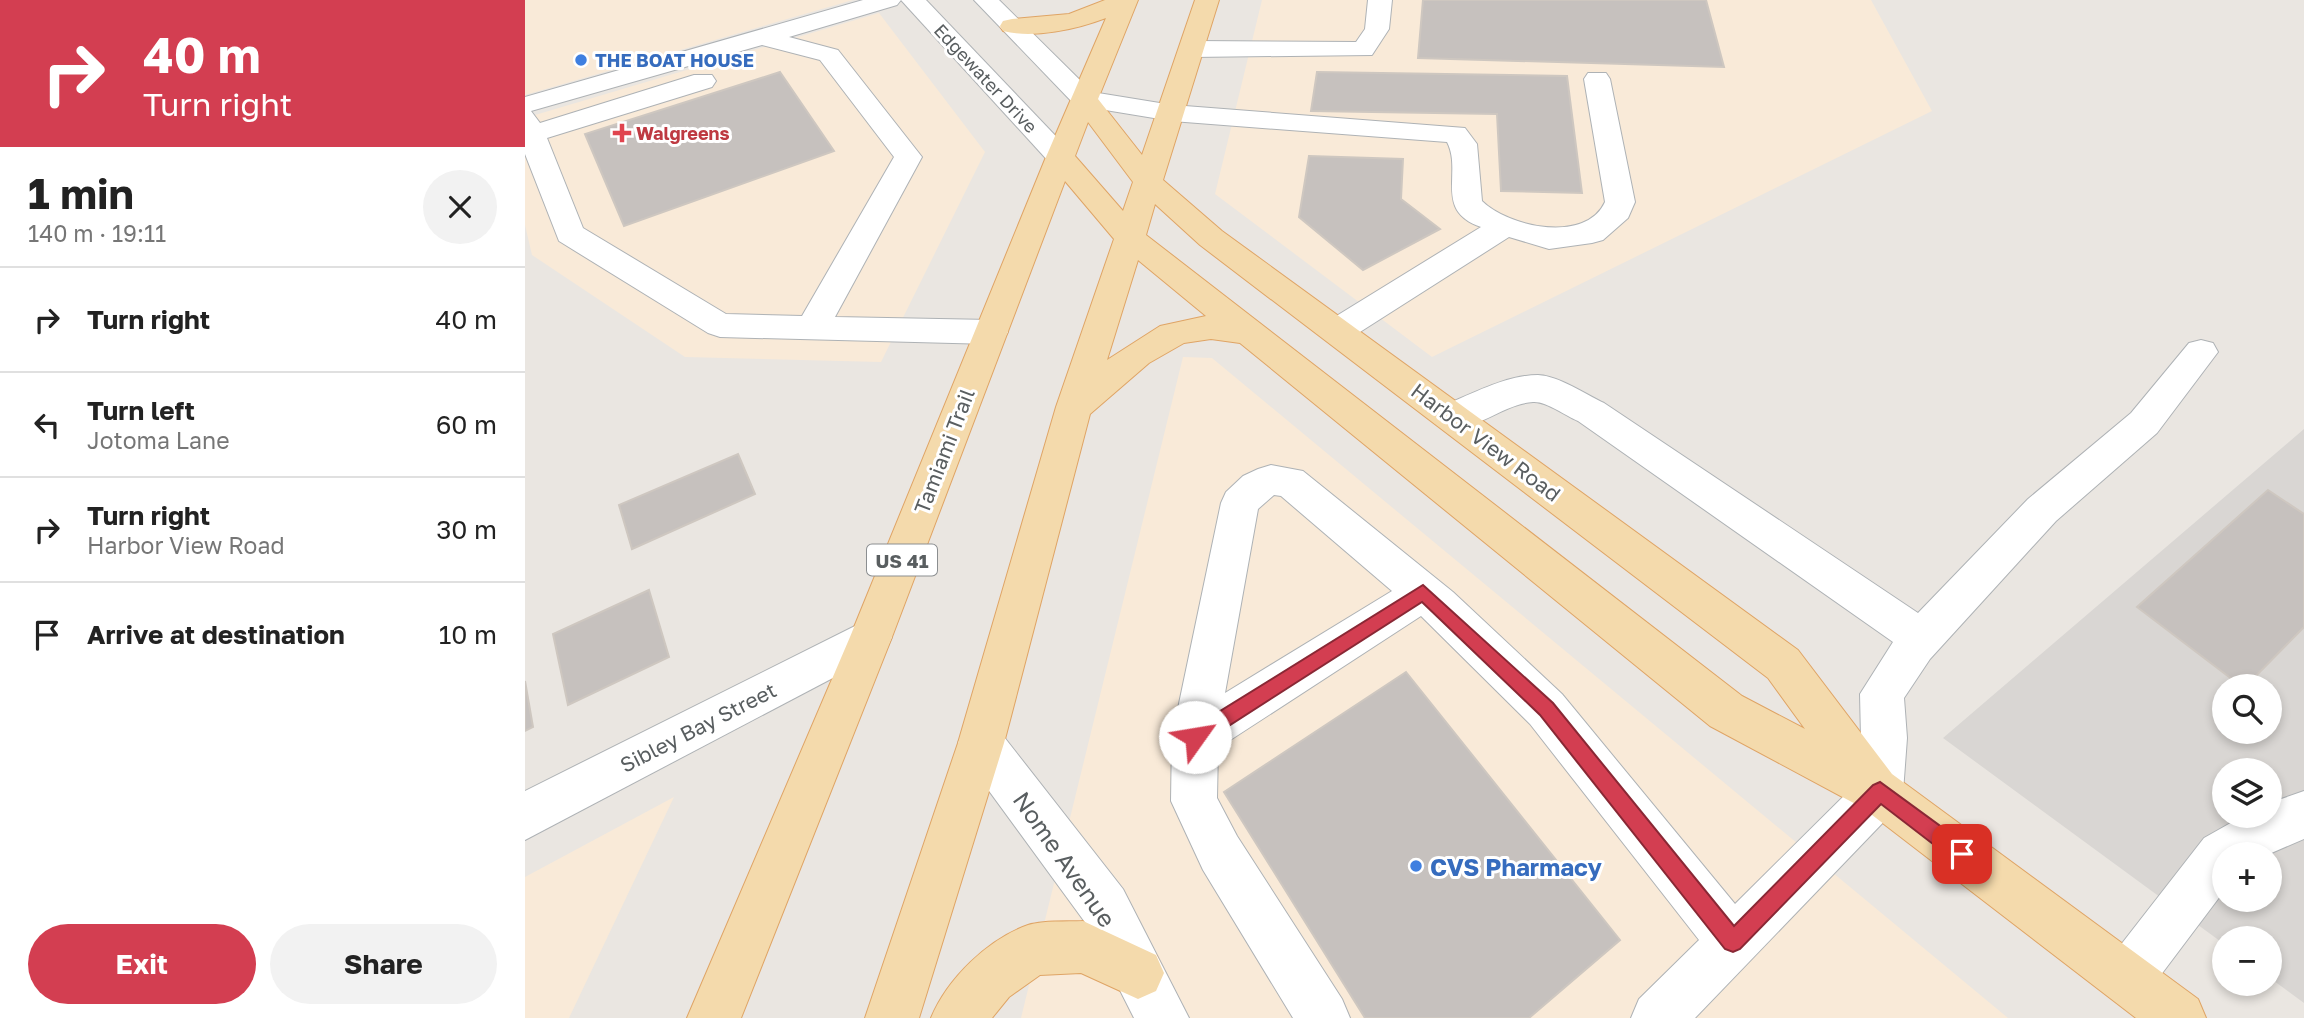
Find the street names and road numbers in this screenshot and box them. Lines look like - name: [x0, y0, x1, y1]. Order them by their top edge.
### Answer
- street label: Edgewater Drive: [930, 19, 1042, 137]
- street label: Harbor View Road: [1406, 377, 1566, 507]
- street label: Tamiami Trail: [908, 385, 980, 517]
- road number: US 41: [867, 544, 937, 576]
- street label: Sibley Bay Street: [615, 676, 781, 778]
- street label: Nome Avenue: [1008, 786, 1122, 932]

